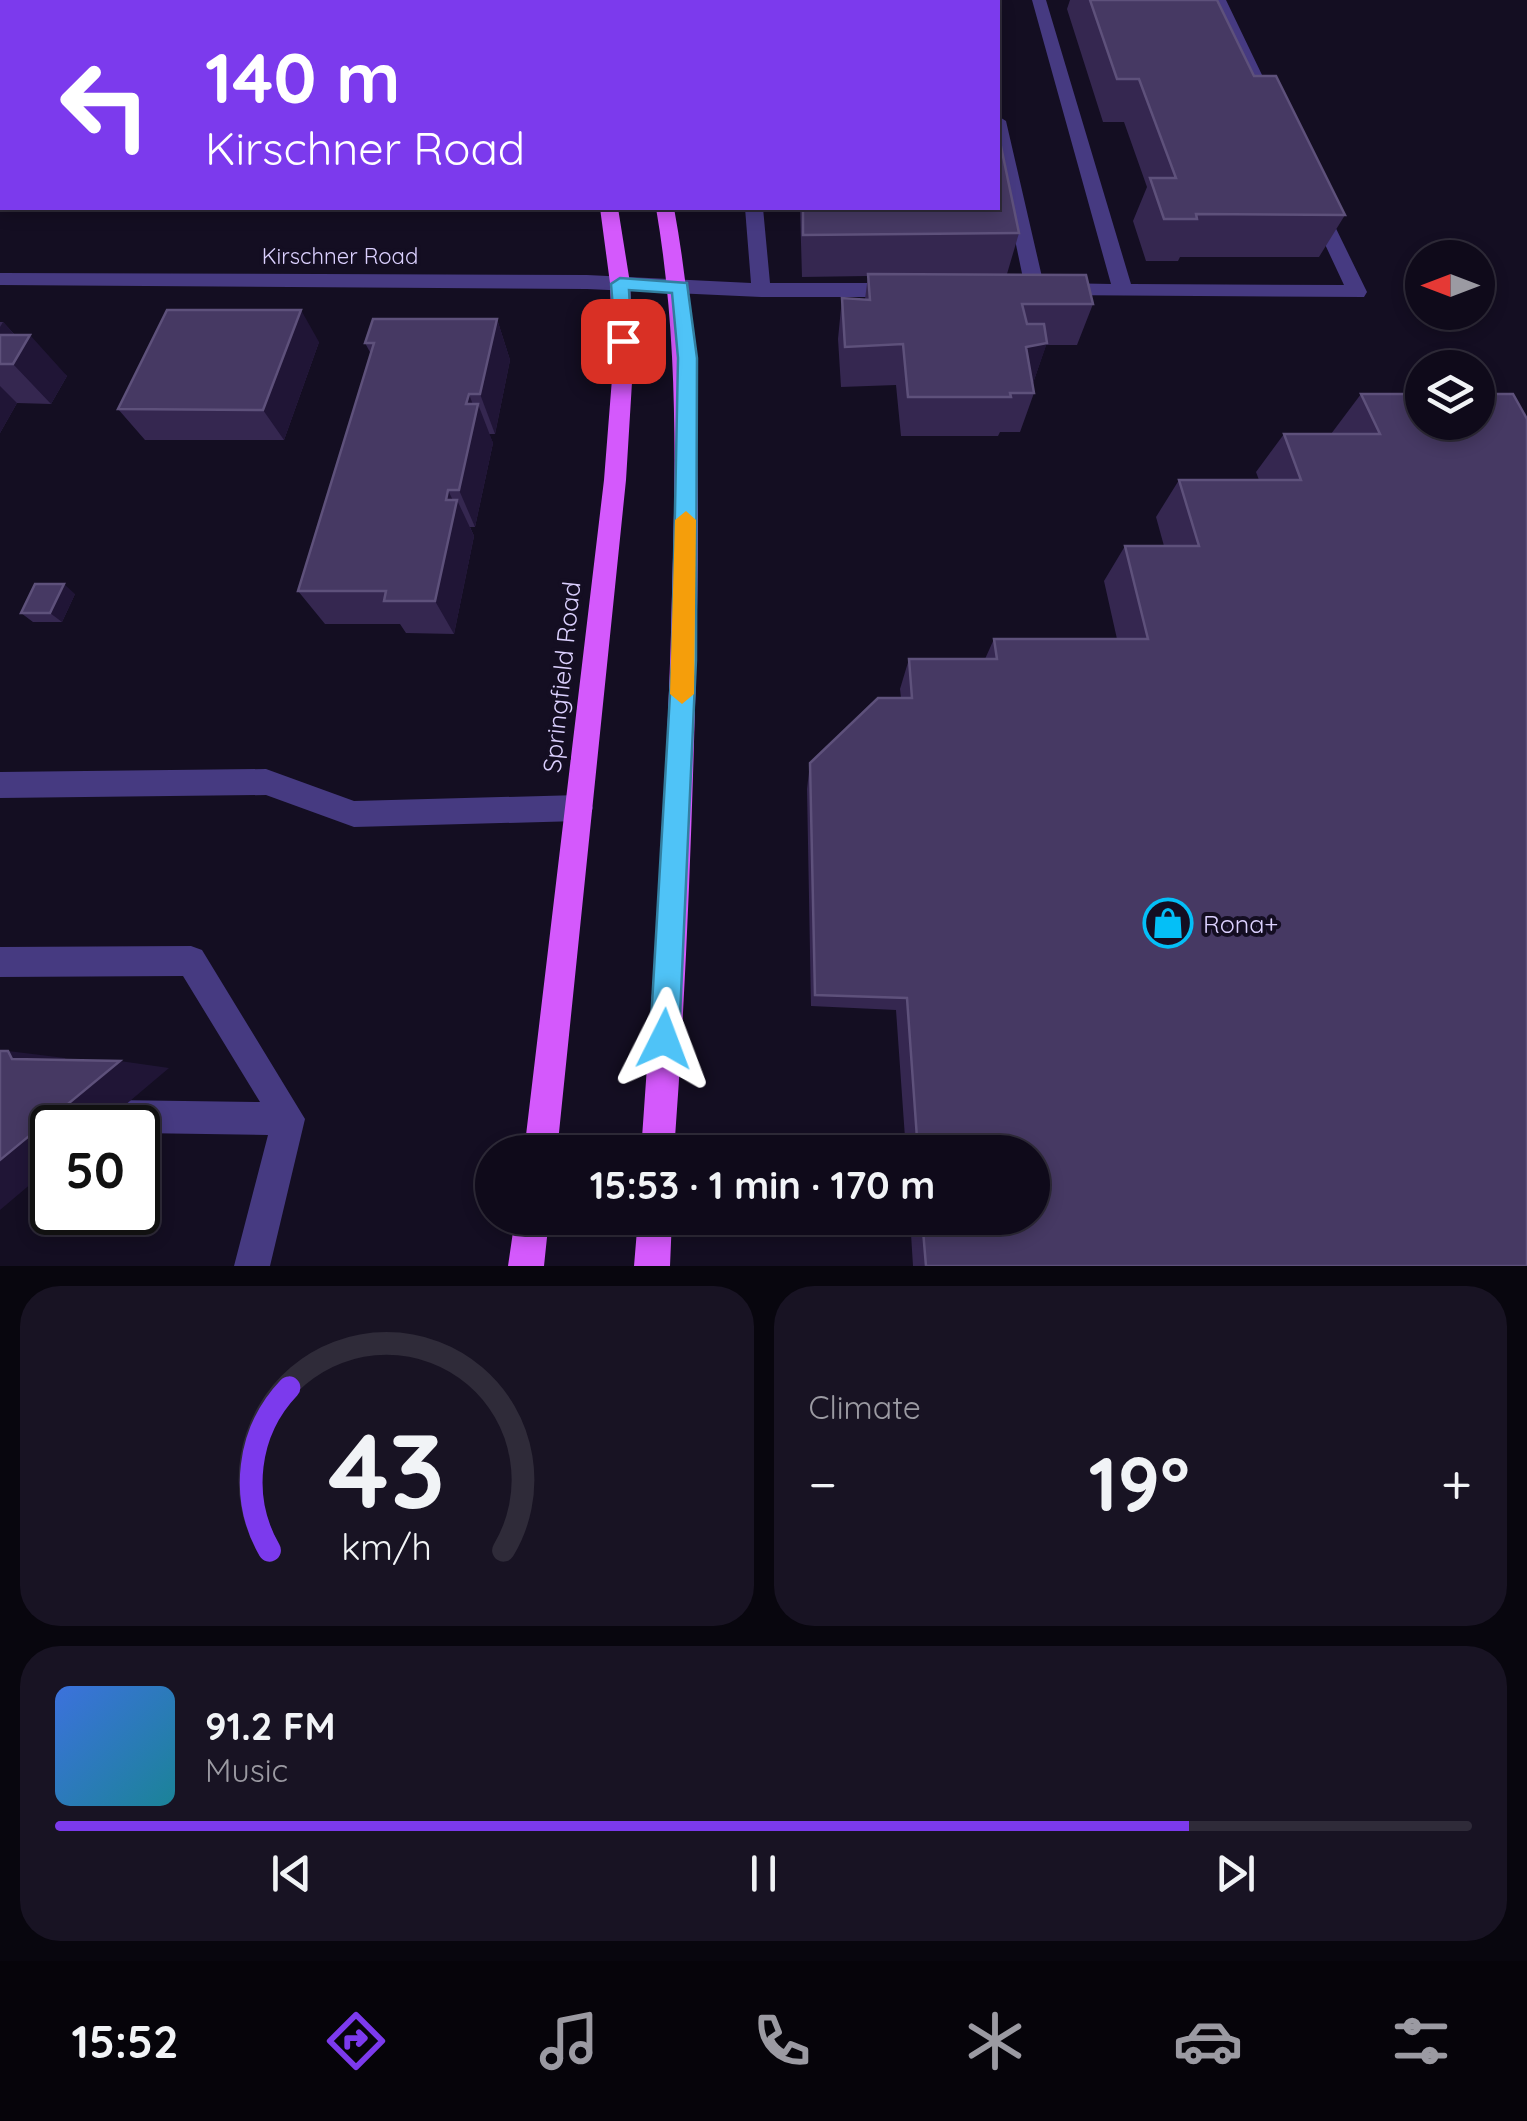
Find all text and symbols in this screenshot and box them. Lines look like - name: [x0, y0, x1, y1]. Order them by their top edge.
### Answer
- text: 140 m: [205, 33, 401, 121]
- icon: left: [40, 40, 170, 170]
- text: Kirschner Road: [205, 120, 525, 176]
- north arrow: [1405, 240, 1495, 330]
- map controls: [1405, 240, 1495, 440]
- street label: Kirschner Road: [262, 242, 418, 270]
- pin: [581, 299, 666, 384]
- icon: arrive: [596, 314, 651, 369]
- button: layers: [1405, 350, 1495, 440]
- street label: Springfield Road: [536, 580, 586, 774]
- shop icon: Rona+: [1142, 897, 1194, 949]
- place label: Rona+: [1203, 908, 1278, 939]
- position arrow: [612, 987, 716, 1091]
- speed limit sign: 50: [30, 1105, 160, 1235]
- text: 15:53 · 1 min · 170 m: [590, 1161, 935, 1209]
- text: Climate: [809, 1387, 921, 1427]
- text: 43: [328, 1404, 445, 1534]
- text: 19°: [1088, 1436, 1190, 1530]
- text: −: [809, 1449, 837, 1518]
- text: +: [1441, 1449, 1472, 1518]
- text: km/h: [341, 1524, 432, 1569]
- text: 91.2 FM: [205, 1702, 336, 1750]
- text: Music: [205, 1750, 288, 1790]
- icon: previous: [264, 1846, 319, 1901]
- icon: pause: [736, 1846, 791, 1901]
- icon: next: [1208, 1846, 1263, 1901]
- icon: directions: [321, 2006, 391, 2076]
- icon: music: [534, 2006, 604, 2076]
- icon: phone: [747, 2006, 817, 2076]
- icon: climate: [960, 2006, 1030, 2076]
- icon: car: [1173, 2006, 1243, 2076]
- icon: filters: [1386, 2006, 1456, 2076]
- text: 15:52: [71, 2013, 179, 2069]

